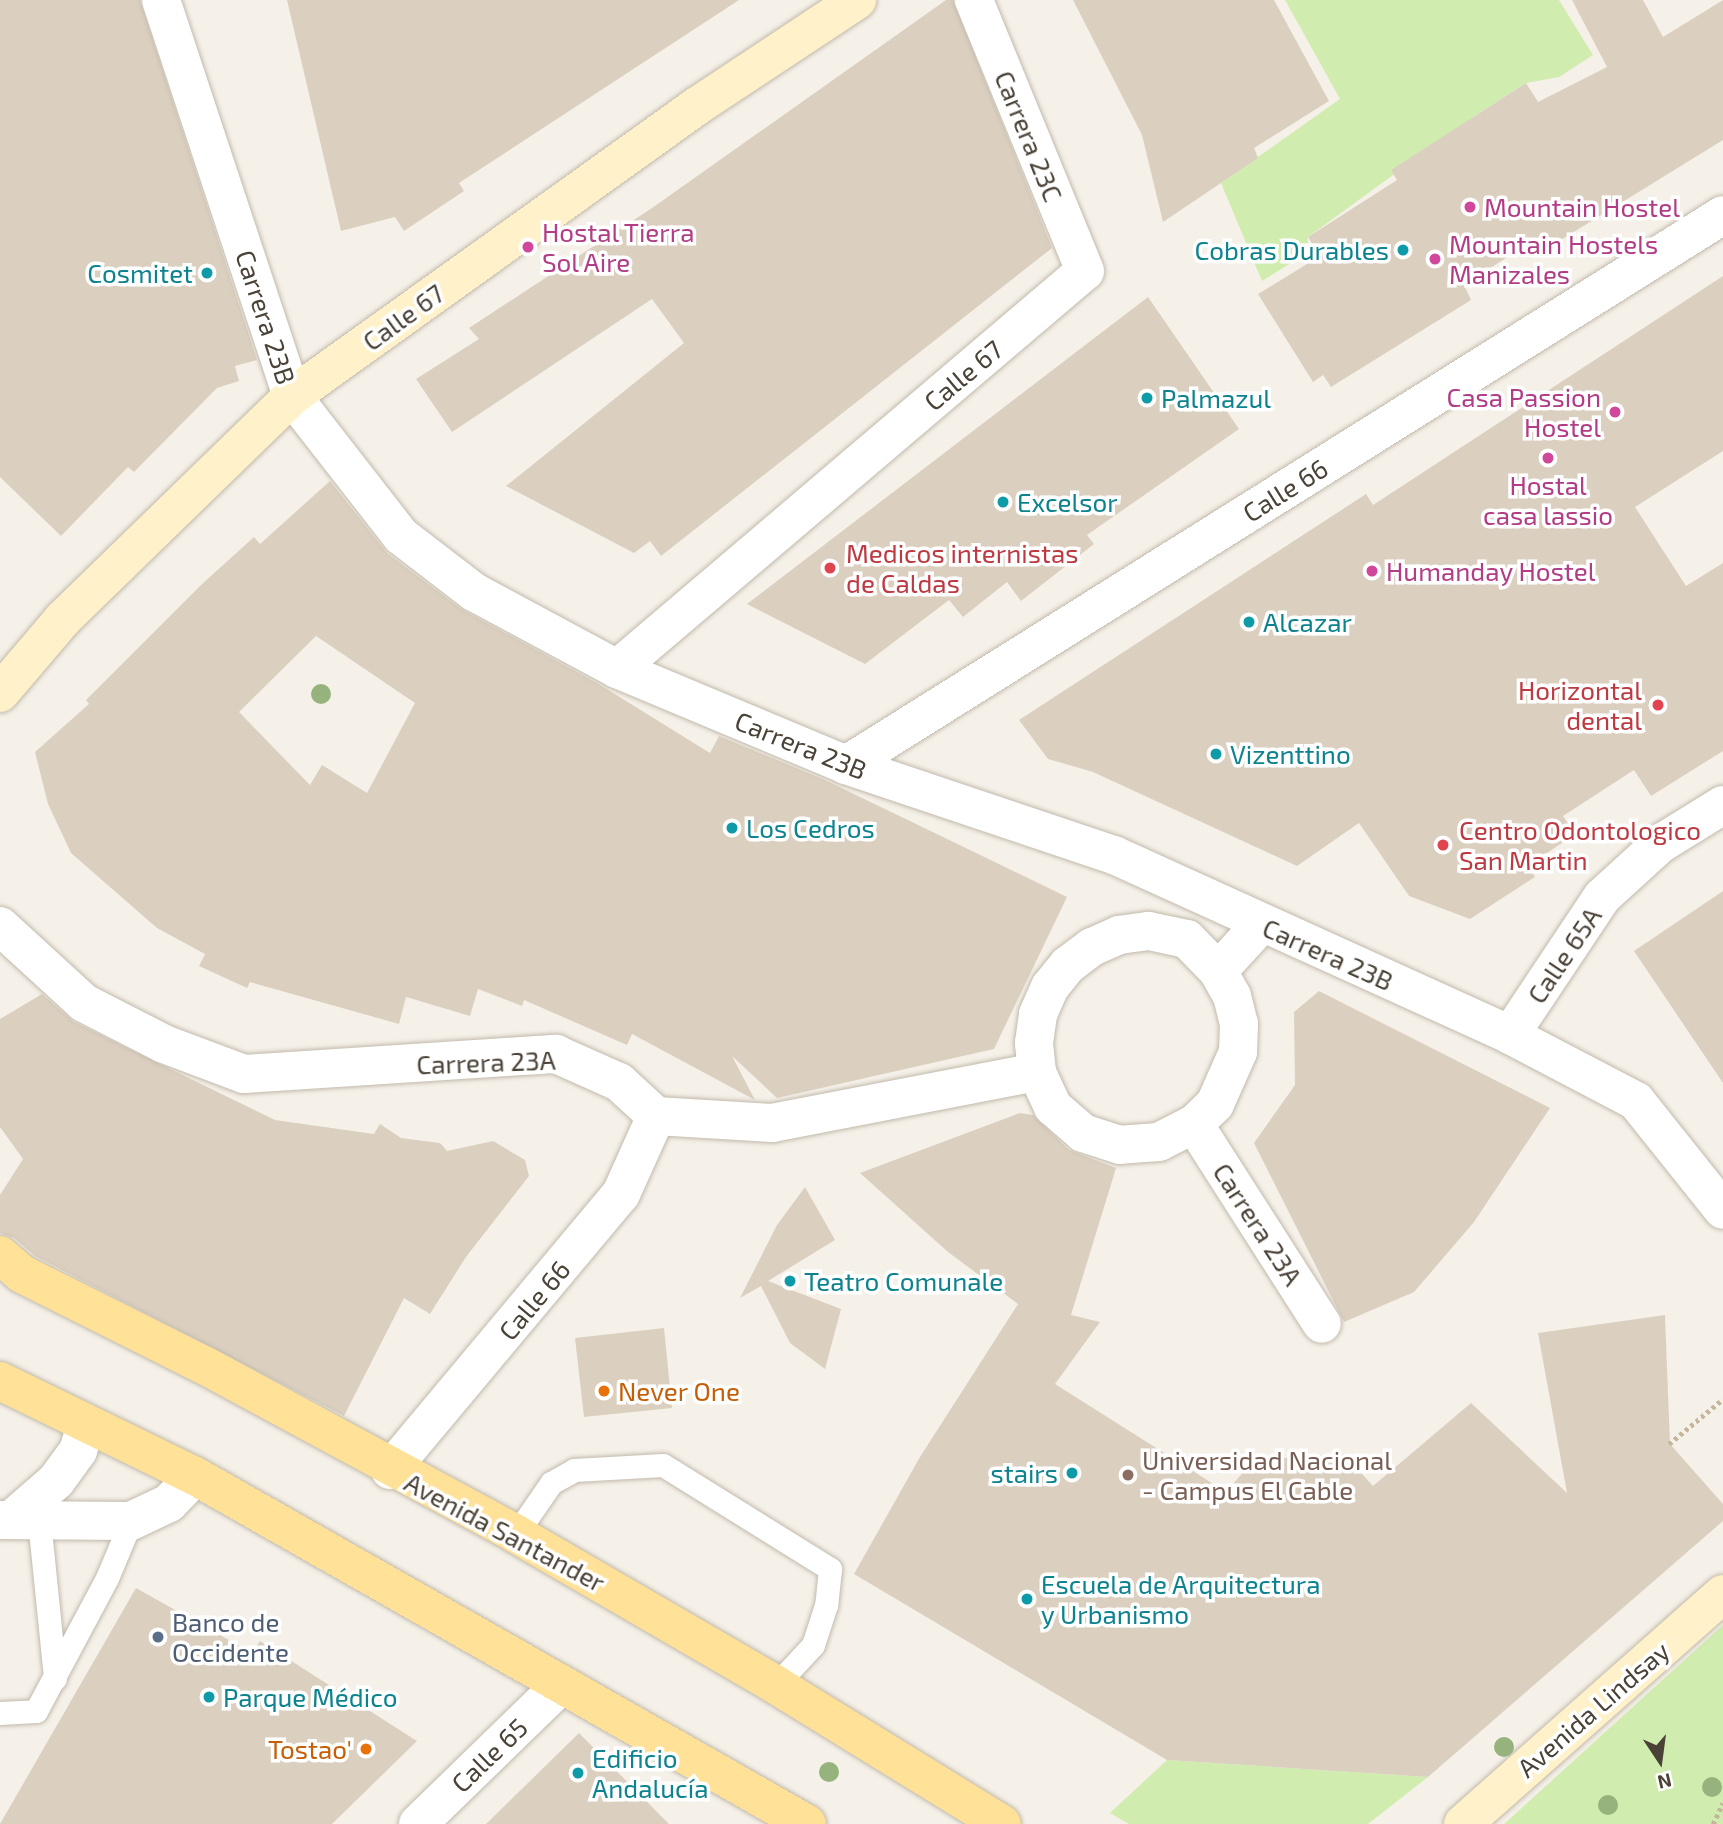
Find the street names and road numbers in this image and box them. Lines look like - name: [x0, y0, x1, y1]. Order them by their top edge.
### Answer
- street label: Carrera 23C: [989, 66, 1069, 206]
- street label: Carrera 23B: [230, 246, 302, 388]
- street label: Calle 67: [356, 277, 450, 357]
- street label: Calle 67: [918, 333, 1008, 417]
- street label: Calle 66: [1237, 452, 1333, 528]
- street label: Carrera 23B: [731, 704, 871, 786]
- street label: Calle 65A: [1521, 901, 1607, 1009]
- street label: Carrera 23B: [1258, 911, 1398, 997]
- street label: Carrera 23A: [416, 1044, 556, 1080]
- street label: Carrera 23A: [1207, 1157, 1309, 1291]
- street label: Calle 66: [492, 1254, 576, 1346]
- street label: Avenida Santander: [400, 1466, 610, 1598]
- street label: Avenida Lindsay: [1511, 1635, 1675, 1783]
- street label: Calle 65: [445, 1711, 533, 1799]

